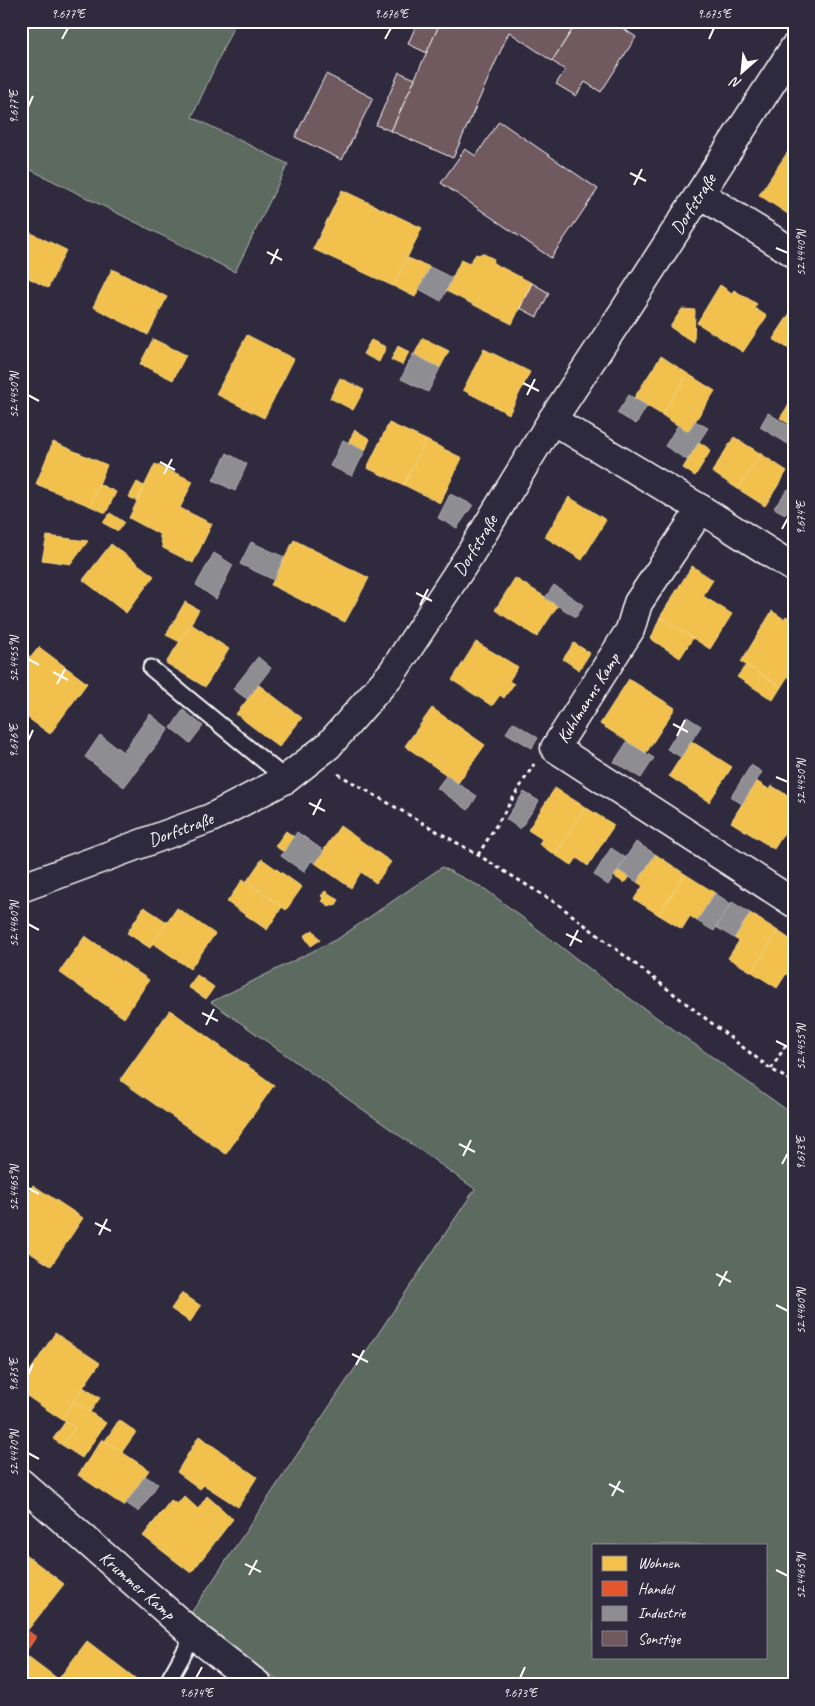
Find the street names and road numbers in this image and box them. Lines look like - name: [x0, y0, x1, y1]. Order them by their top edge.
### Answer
- street label: Dorfstraße: [666, 169, 721, 238]
- street label: Dorfstraße: [448, 510, 503, 580]
- street label: Kuhlmanns Kamp: [552, 648, 625, 747]
- street label: Dorfstraße: [145, 807, 217, 851]
- street label: Krummer Kamp: [95, 1546, 181, 1625]

